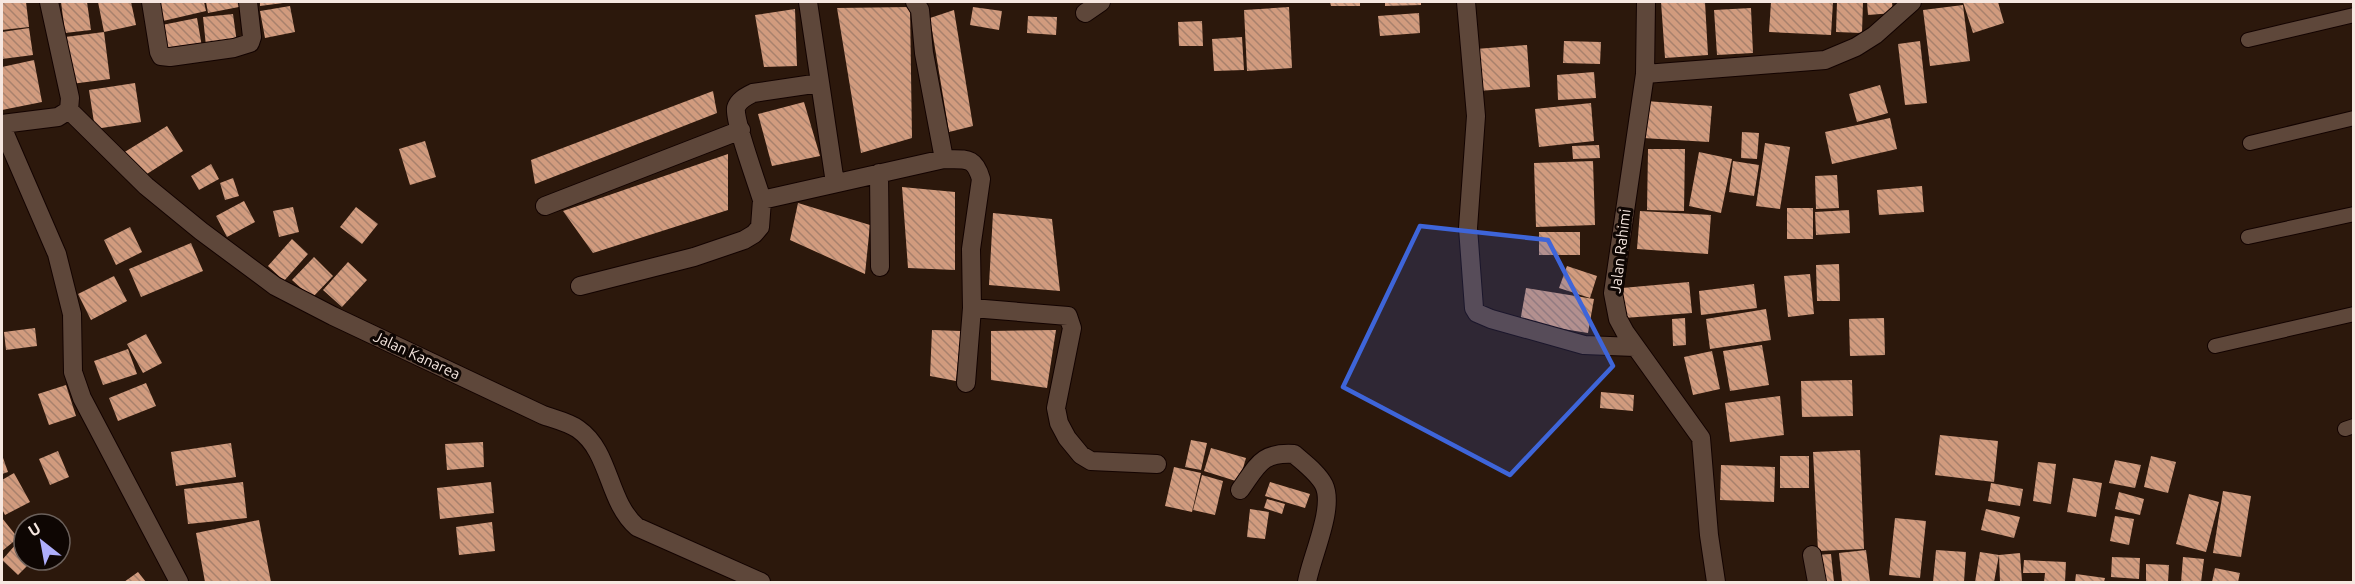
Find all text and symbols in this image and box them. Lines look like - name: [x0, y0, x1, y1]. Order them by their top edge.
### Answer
- street label: Jalan Rahimi: [1606, 208, 1634, 294]
- street label: Jalan Kanarea: [371, 328, 463, 382]
- north arrow: [12, 512, 72, 572]
- text: U: [25, 519, 44, 540]

